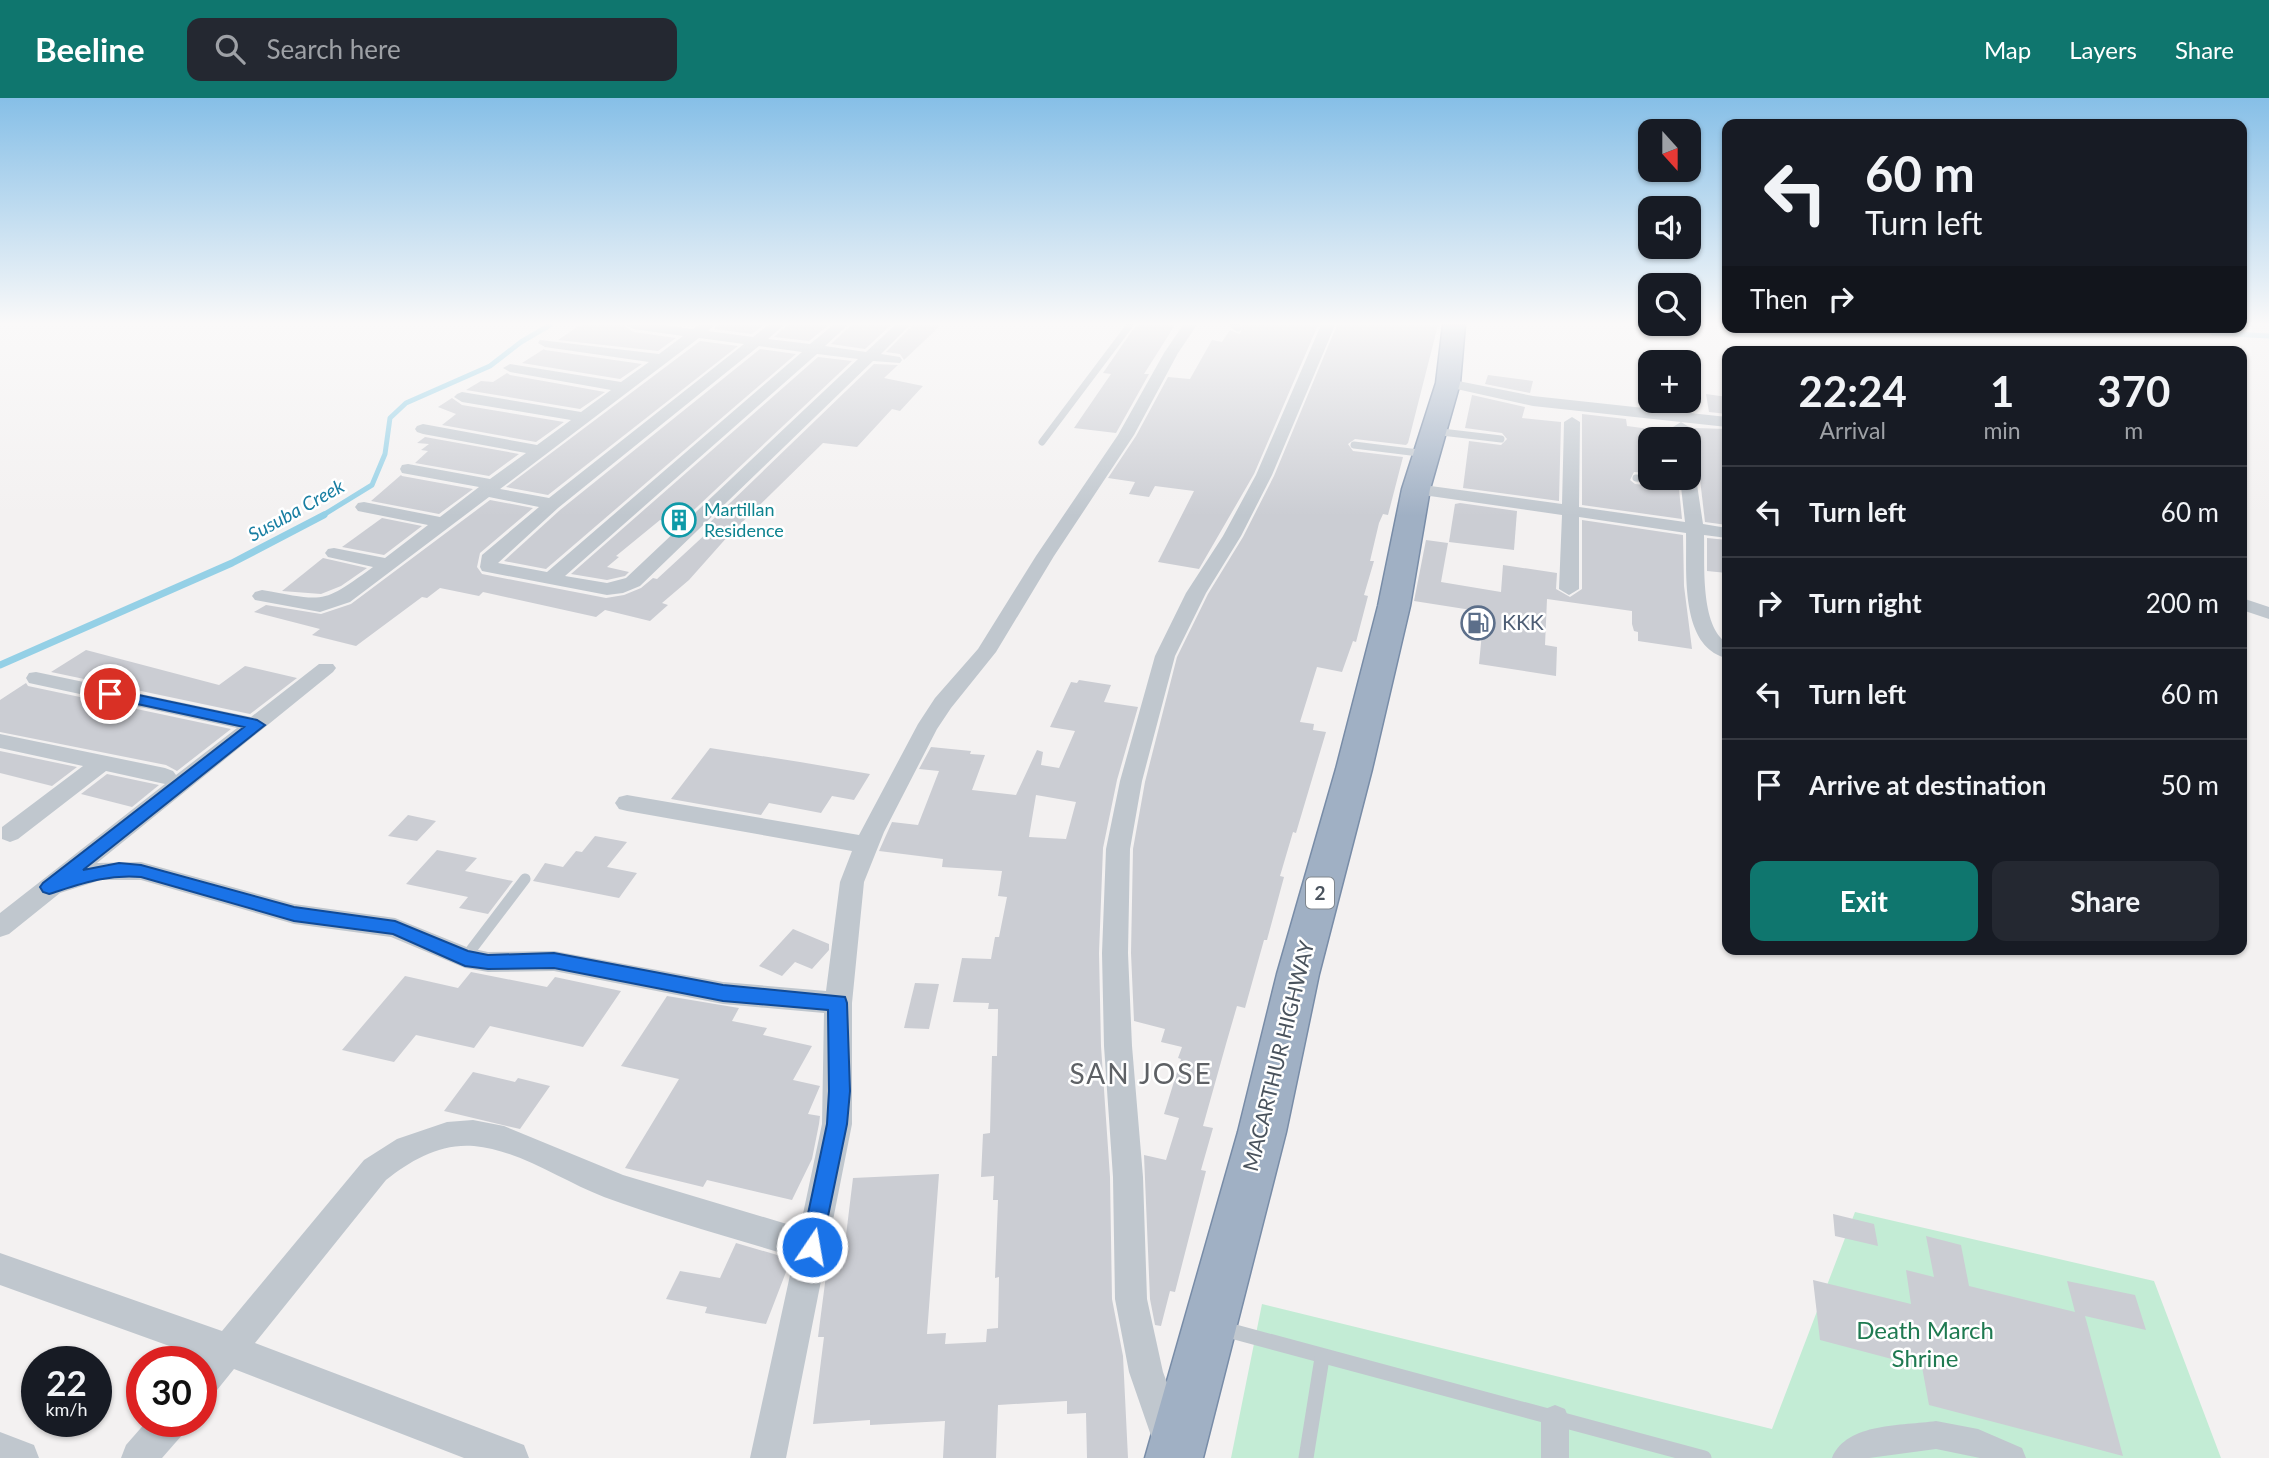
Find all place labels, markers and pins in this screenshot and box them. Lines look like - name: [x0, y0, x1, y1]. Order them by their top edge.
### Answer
- place label: Martillan Residence: [704, 498, 784, 541]
- building icon: Martillan Residence: [660, 501, 698, 539]
- fuel station icon: KKK: [1459, 604, 1497, 642]
- place label: KKK: [1502, 609, 1544, 634]
- pin: [80, 664, 140, 724]

